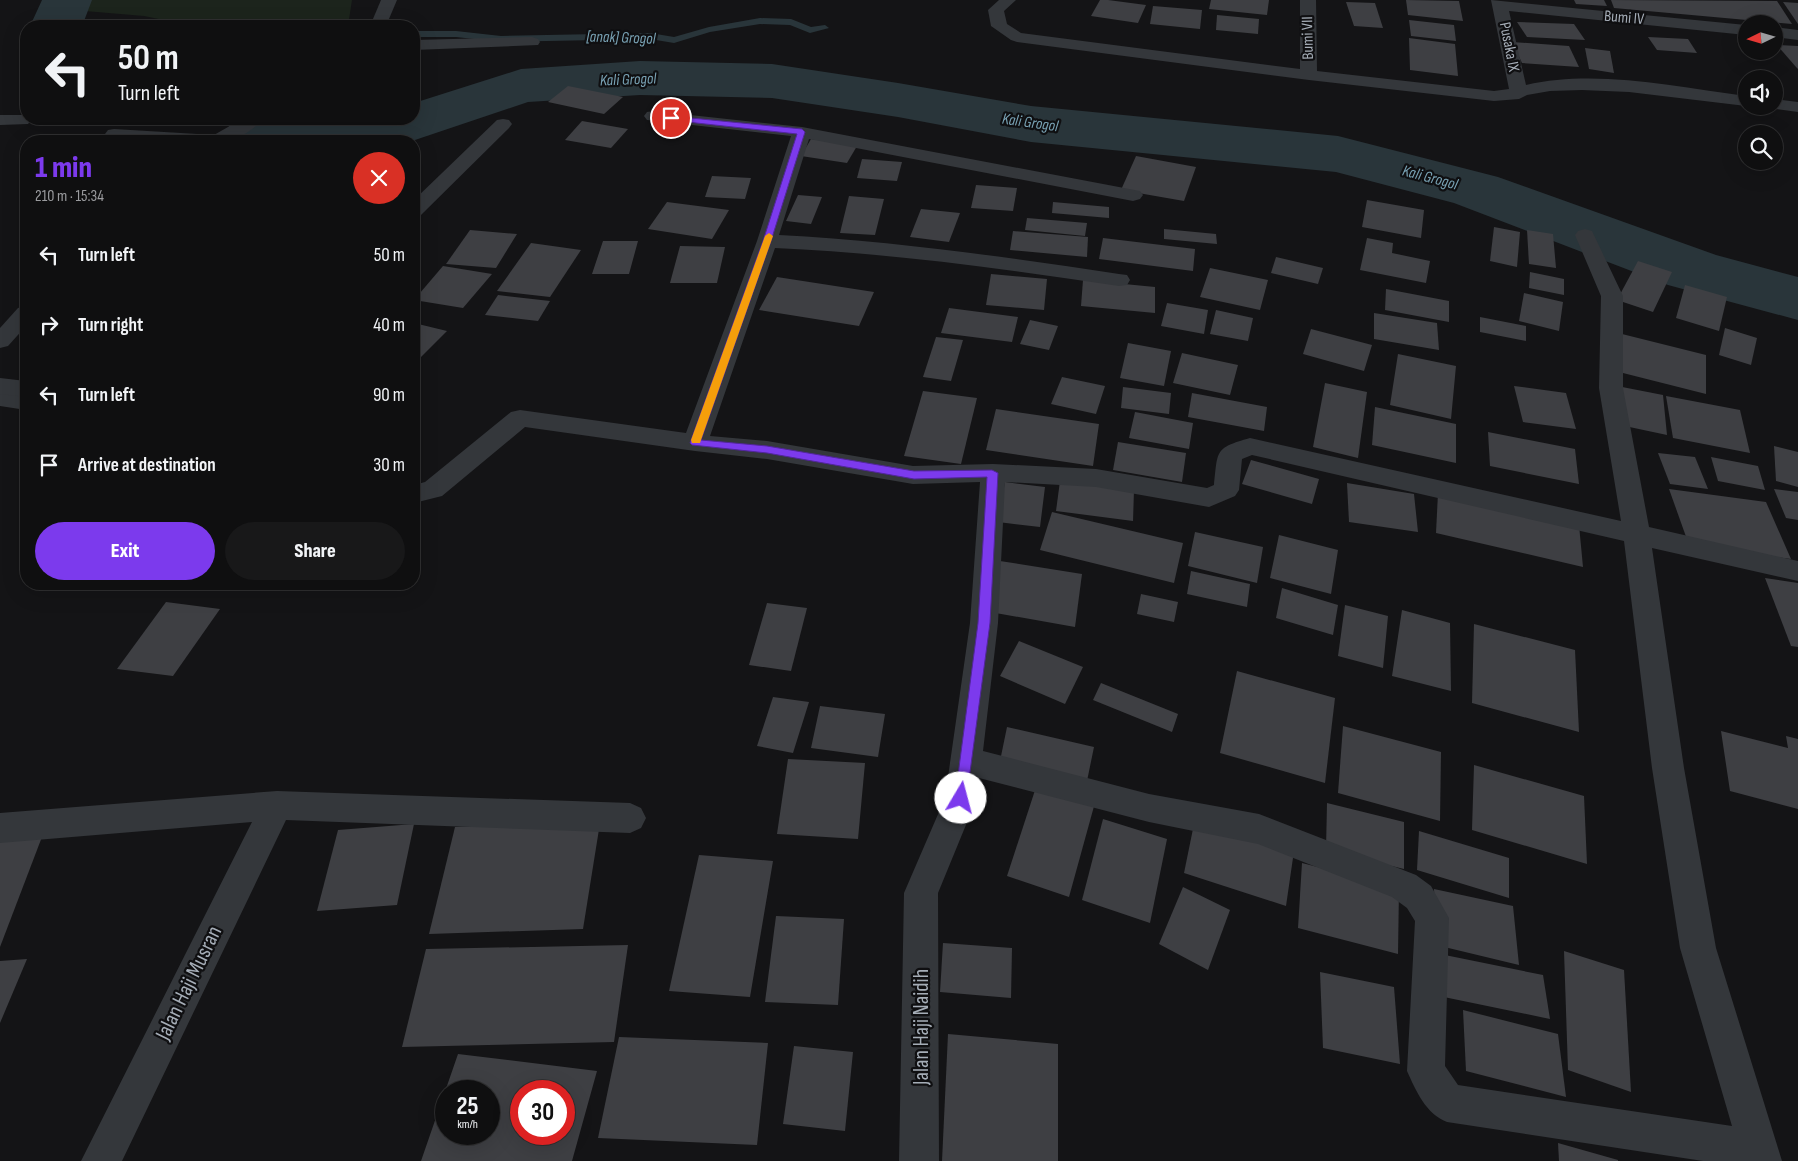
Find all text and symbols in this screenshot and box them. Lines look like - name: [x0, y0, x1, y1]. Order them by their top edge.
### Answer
- street label: Bumi IV: [1603, 7, 1646, 29]
- north arrow: [1738, 15, 1782, 60]
- map controls: [1738, 15, 1783, 170]
- street label: Bumi VII: [1298, 16, 1318, 60]
- street label: Pusaka IX: [1495, 21, 1523, 74]
- water label: [anak] Grogol: [586, 27, 657, 49]
- text: 50 m: [118, 37, 179, 80]
- icon: left: [35, 40, 100, 105]
- water label: Kali Grogol: [599, 69, 658, 90]
- button: sound: [1738, 70, 1783, 115]
- text: Turn left: [118, 80, 180, 107]
- pin: [650, 97, 692, 139]
- icon: arrive: [657, 104, 685, 132]
- water label: Kali Grogol: [1001, 110, 1060, 136]
- button: search: [1738, 125, 1783, 170]
- text: 1 min: [35, 150, 92, 186]
- button: close: [353, 152, 405, 204]
- water label: Kali Grogol: [1400, 162, 1461, 195]
- text: 210 m · 15:34: [35, 187, 104, 206]
- icon: left: [35, 241, 63, 269]
- text: Turn left: [78, 244, 135, 267]
- text: 50 m: [374, 244, 405, 267]
- icon: right: [35, 311, 63, 339]
- text: Turn right: [78, 314, 143, 337]
- text: 40 m: [373, 314, 405, 337]
- icon: left: [35, 381, 63, 409]
- text: Turn left: [78, 384, 135, 407]
- text: 90 m: [373, 384, 405, 407]
- icon: arrive: [35, 451, 63, 479]
- text: Arrive at destination: [78, 454, 216, 477]
- text: 30 m: [373, 454, 405, 477]
- button: Exit: [35, 522, 215, 580]
- button: Share: [225, 522, 405, 580]
- position arrow: [934, 771, 986, 823]
- street label: Jalan Haji Musran: [149, 922, 228, 1045]
- street label: Jalan Haji Naidih: [908, 969, 935, 1086]
- speed limit sign: 30: [510, 1080, 575, 1145]
- text: 25: [457, 1091, 478, 1122]
- text: km/h: [457, 1117, 478, 1132]

